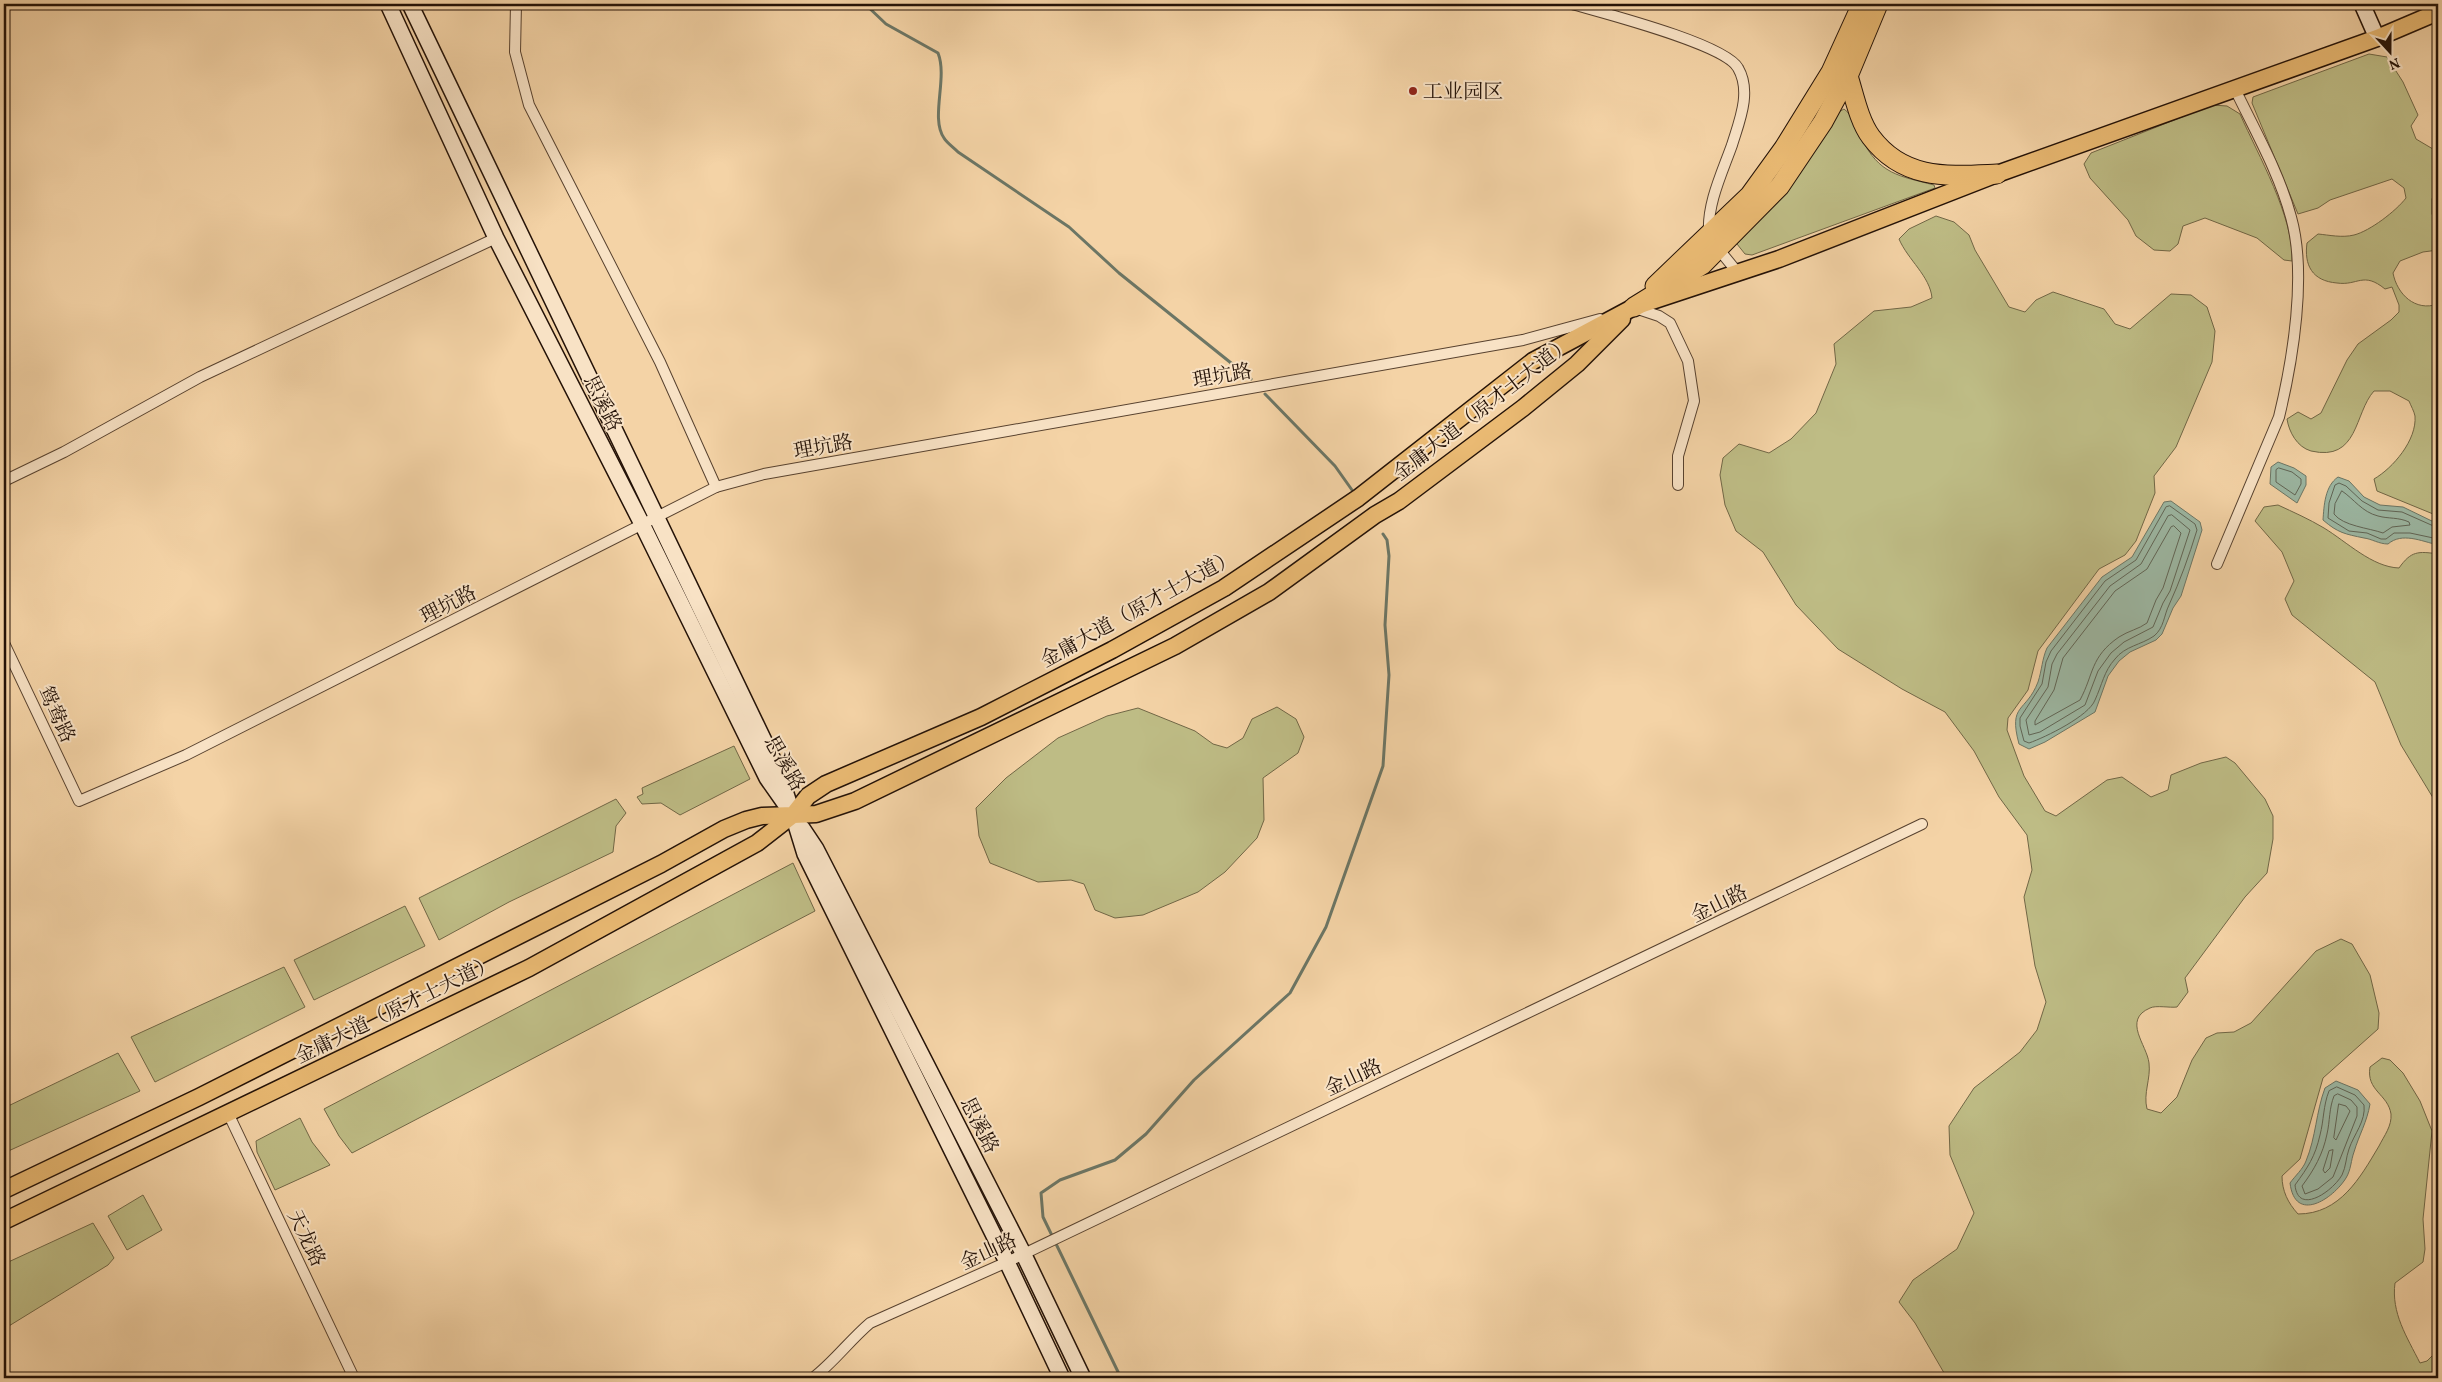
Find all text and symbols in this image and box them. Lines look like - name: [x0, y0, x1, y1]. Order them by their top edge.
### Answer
- north arrow: [2364, 28, 2414, 78]
- text: N: [2386, 52, 2402, 73]
- place label: 工业园区: [1423, 79, 1503, 107]
- marker: 工业园区: [1407, 85, 1419, 97]
- street label: 金庸大道（原才士大道）: [1388, 331, 1579, 488]
- street label: 理坑路: [1190, 358, 1254, 396]
- street label: 思溪路: [575, 371, 627, 437]
- street label: 理坑路: [791, 429, 855, 467]
- street label: 金庸大道（原才士大道）: [1036, 544, 1242, 675]
- street label: 理坑路: [416, 580, 482, 632]
- street label: 鸳鸯路: [30, 682, 81, 748]
- street label: 思溪路: [756, 731, 810, 797]
- street label: 金山路: [1687, 879, 1753, 931]
- street label: 金庸大道（原才士大道）: [291, 950, 501, 1072]
- street label: 金山路: [1321, 1053, 1387, 1104]
- street label: 思溪路: [952, 1093, 1004, 1159]
- street label: 天龙路: [279, 1206, 331, 1272]
- street label: 金山路: [956, 1227, 1022, 1278]

